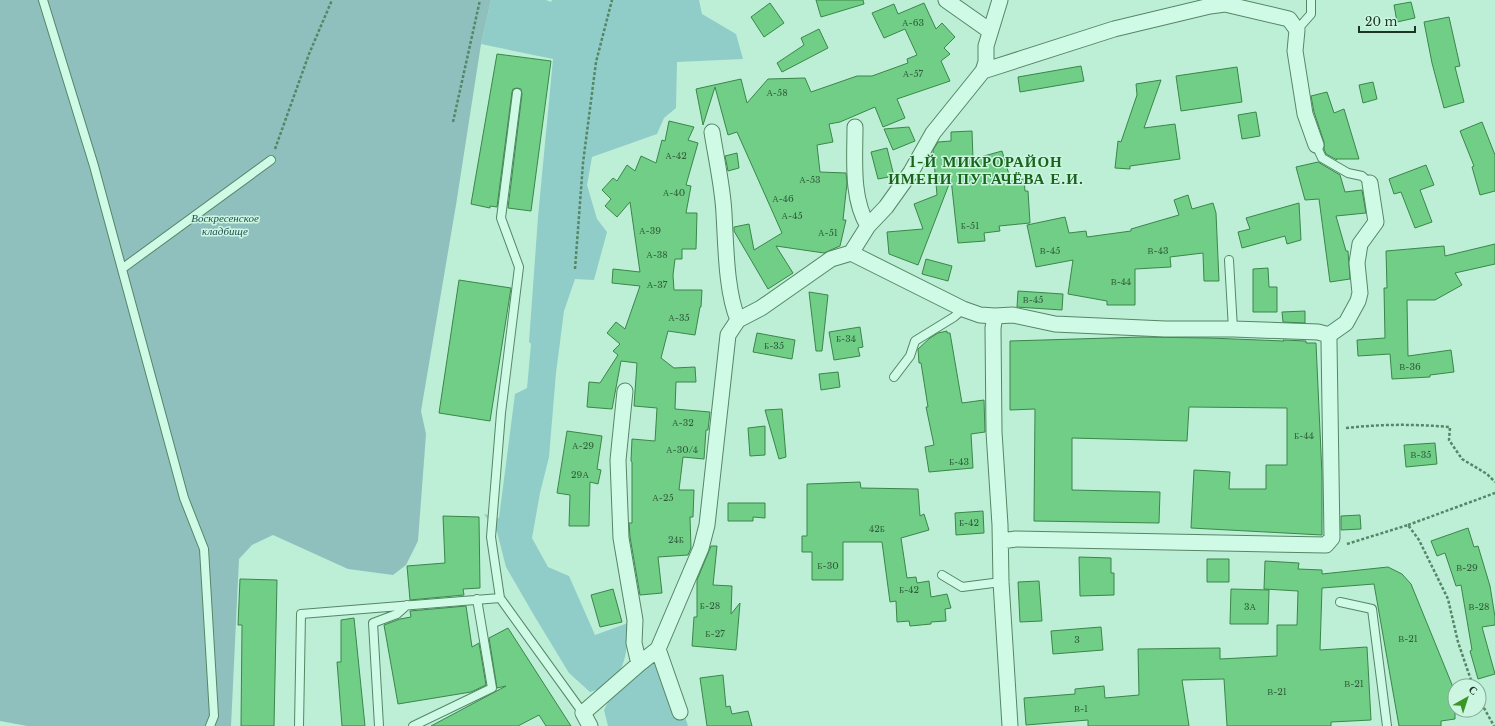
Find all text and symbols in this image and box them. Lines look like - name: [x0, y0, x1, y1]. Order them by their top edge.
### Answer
- scale bar: [1359, 8, 1415, 34]
- text: 20 m: [1365, 14, 1397, 29]
- house number: А-63: [902, 17, 924, 28]
- house number: А-57: [903, 68, 924, 79]
- house number: А-58: [766, 87, 788, 98]
- house number: А-42: [665, 150, 687, 161]
- district label: 1-Й МИКРОРАЙОН ИМЕНИ ПУГАЧЁВА Е.И.: [888, 152, 1084, 188]
- house number: А-53: [799, 174, 821, 185]
- house number: А-40: [663, 187, 685, 198]
- house number: А-46: [772, 193, 794, 204]
- house number: А-45: [781, 210, 803, 221]
- park label: Воскресенское кладбище: [191, 211, 259, 238]
- house number: Б-51: [961, 220, 979, 231]
- house number: А-39: [639, 225, 661, 236]
- house number: А-51: [818, 227, 838, 238]
- house number: В-45: [1040, 245, 1060, 256]
- house number: В-43: [1148, 245, 1168, 256]
- house number: А-38: [646, 249, 668, 260]
- house number: В-44: [1111, 276, 1131, 287]
- house number: А-37: [647, 279, 668, 290]
- house number: В-45: [1023, 294, 1043, 305]
- house number: А-35: [668, 312, 690, 323]
- house number: Б-34: [836, 333, 856, 344]
- house number: Б-35: [764, 340, 784, 351]
- house number: В-36: [1399, 361, 1421, 372]
- house number: А-32: [672, 417, 694, 428]
- house number: Б-44: [1294, 430, 1314, 441]
- house number: А-29: [572, 440, 594, 451]
- house number: А-30/4: [666, 444, 698, 455]
- house number: В-35: [1411, 449, 1431, 460]
- house number: Б-43: [949, 456, 969, 467]
- house number: 29А: [571, 469, 589, 480]
- house number: А-25: [652, 492, 674, 503]
- house number: Б-42: [959, 517, 979, 528]
- house number: 42Б: [869, 523, 885, 534]
- house number: 24Б: [668, 534, 684, 545]
- house number: Б-30: [817, 560, 839, 571]
- house number: В-29: [1456, 562, 1478, 573]
- house number: Б-42: [899, 584, 919, 595]
- house number: Б-28: [700, 600, 720, 611]
- house number: 3А: [1244, 601, 1257, 612]
- house number: В-28: [1468, 601, 1490, 612]
- house number: Б-27: [705, 628, 725, 639]
- house number: В-21: [1398, 633, 1418, 644]
- house number: 3: [1074, 634, 1080, 645]
- house number: В-21: [1344, 678, 1364, 689]
- north arrow: [1447, 678, 1487, 718]
- text: С: [1466, 682, 1481, 698]
- house number: В-21: [1267, 686, 1287, 697]
- house number: В-1: [1074, 703, 1088, 714]

